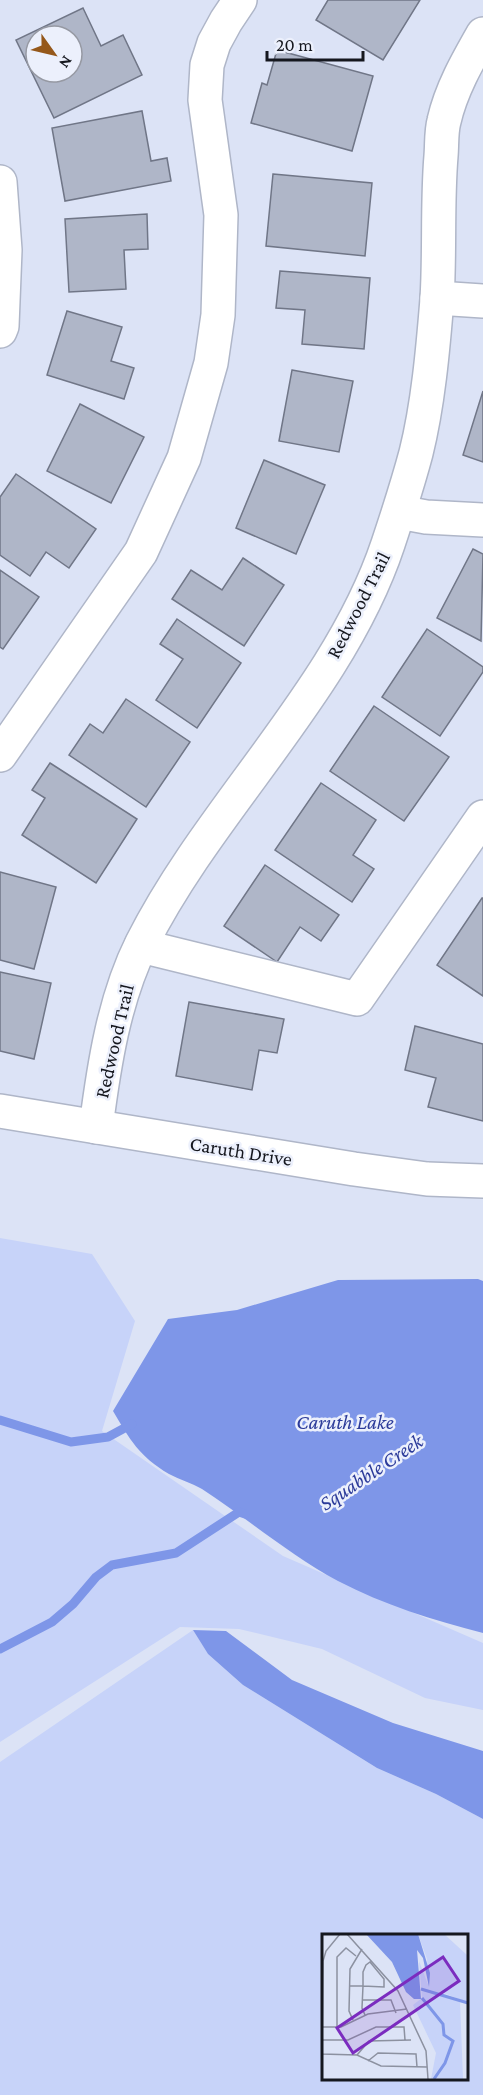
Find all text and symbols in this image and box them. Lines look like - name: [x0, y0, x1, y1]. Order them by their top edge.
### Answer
- north arrow: [24, 24, 84, 84]
- scale bar: [267, 24, 363, 62]
- text: 20 m: [276, 35, 313, 55]
- text: N: [56, 53, 76, 71]
- street label: Redwood Trail: [322, 548, 394, 662]
- street label: Redwood Trail: [90, 982, 138, 1100]
- street label: Caruth Drive: [188, 1132, 294, 1170]
- water label: Caruth Lake: [296, 1410, 394, 1434]
- water label: Squabble Creek: [315, 1428, 428, 1515]
- inset map: [322, 1934, 468, 2080]

